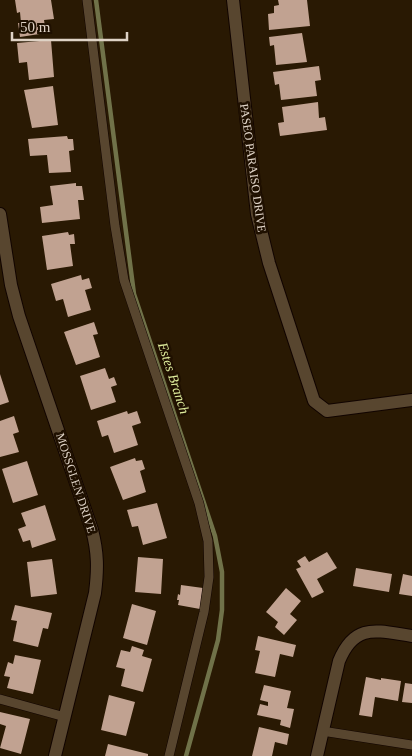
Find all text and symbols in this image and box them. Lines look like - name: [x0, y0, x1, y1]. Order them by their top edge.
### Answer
- scale bar: [12, 10, 128, 42]
- text: 50 m: [20, 19, 51, 35]
- street label: PASEO PARAISO DRIVE: [237, 103, 269, 233]
- water label: Estes Branch: [155, 340, 192, 416]
- street label: MOSSGLEN DRIVE: [53, 431, 99, 535]

